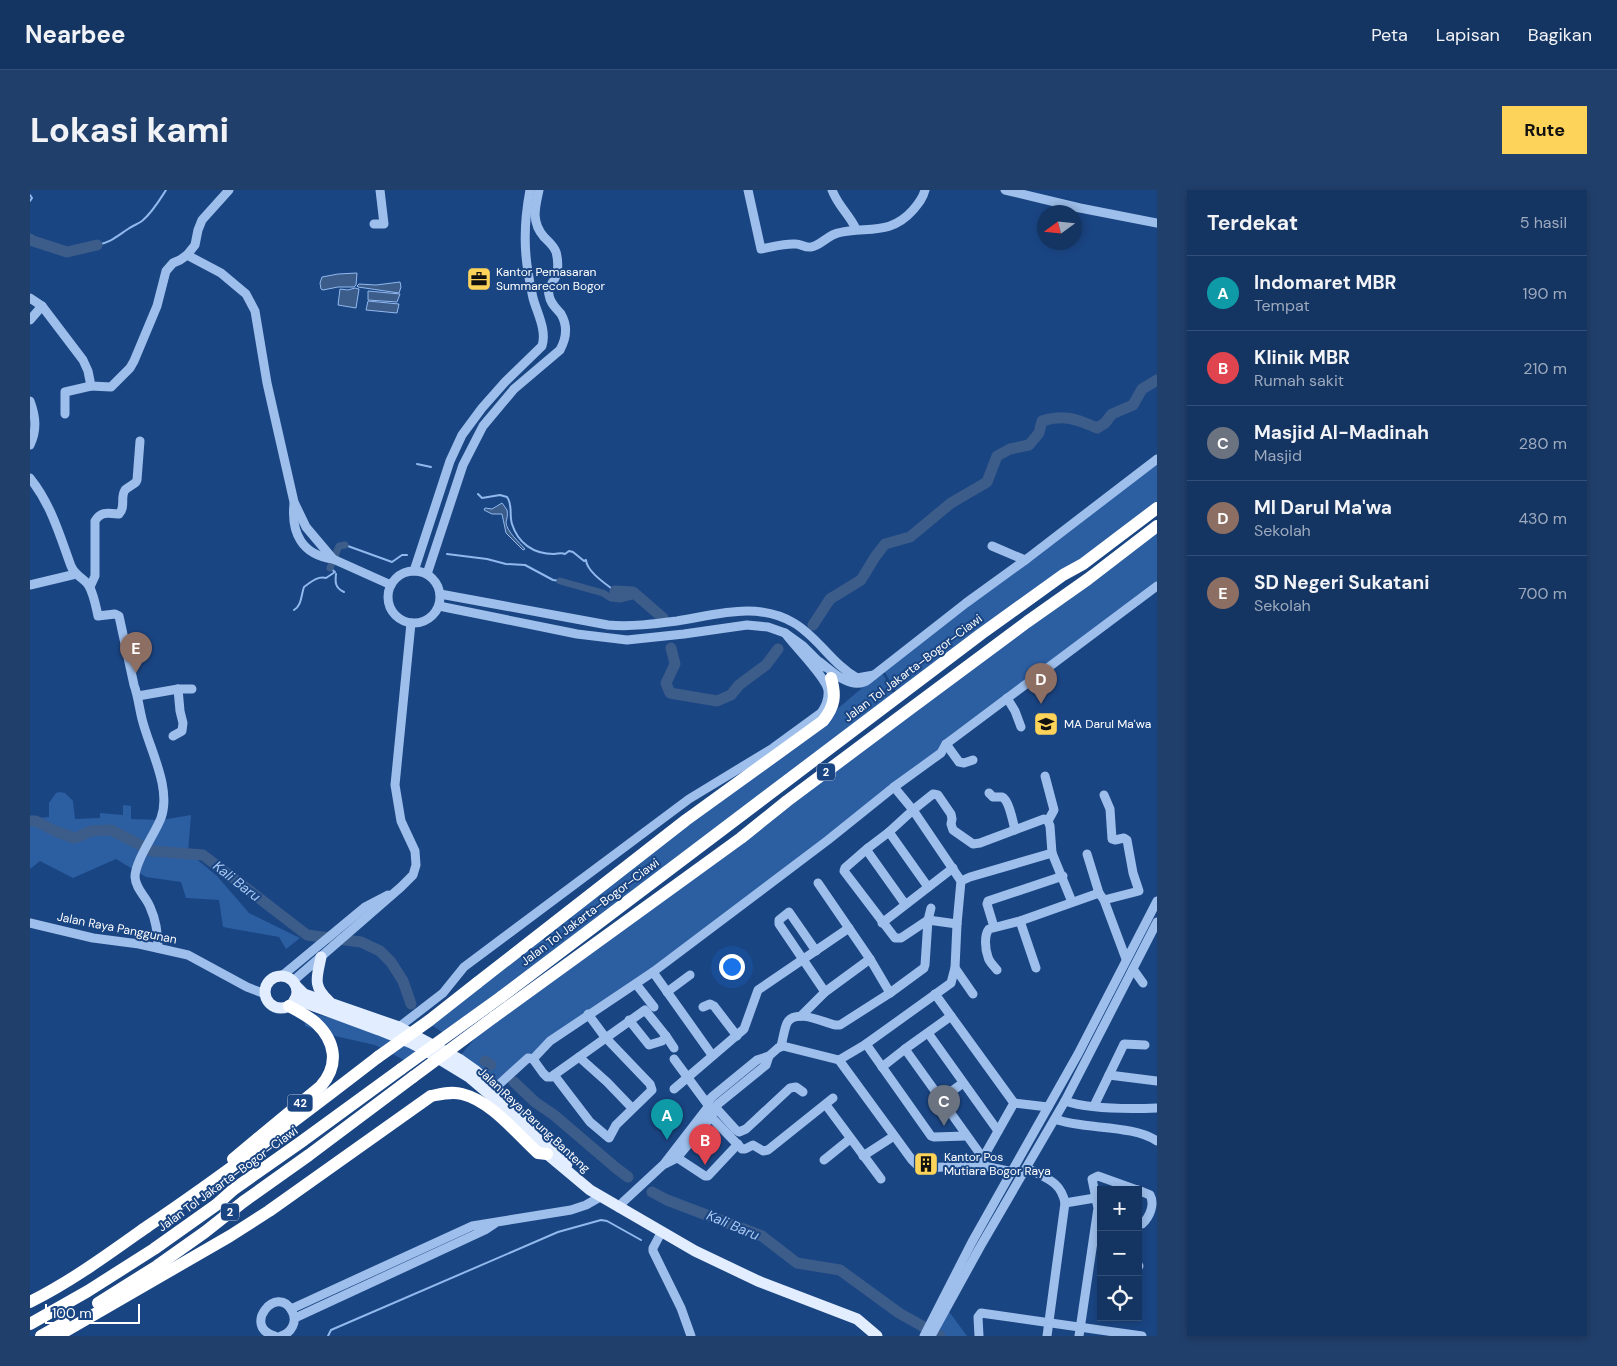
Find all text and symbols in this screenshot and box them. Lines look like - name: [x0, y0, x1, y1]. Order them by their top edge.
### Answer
- text: Nearbee: [25, 19, 125, 50]
- text: Peta: [1371, 23, 1408, 47]
- text: Lapisan: [1436, 23, 1500, 47]
- text: Bagikan: [1528, 23, 1592, 47]
- button: Rute: [1502, 106, 1587, 154]
- text: Lokasi kami: [30, 107, 229, 153]
- north arrow: [1037, 205, 1082, 250]
- text: Terdekat: [1207, 209, 1298, 237]
- text: 5 hasil: [1520, 212, 1567, 233]
- place label: Kantor Pemasaran Summarecon Bogor: [496, 264, 606, 294]
- office icon: Kantor Pemasaran Summarecon Bogor: [466, 266, 492, 292]
- text: Indomaret MBR: [1254, 270, 1397, 295]
- text: A: [1217, 283, 1229, 304]
- text: 190 m: [1523, 283, 1567, 304]
- text: Tempat: [1254, 295, 1310, 316]
- text: Klinik MBR: [1254, 345, 1350, 370]
- text: B: [1218, 358, 1228, 379]
- text: 210 m: [1523, 358, 1567, 379]
- text: Rumah sakit: [1254, 370, 1344, 391]
- text: Masjid Al-Madinah: [1254, 420, 1429, 445]
- text: C: [1217, 433, 1229, 454]
- text: 280 m: [1519, 433, 1567, 454]
- text: Masjid: [1254, 445, 1302, 466]
- text: MI Darul Ma'wa: [1254, 495, 1392, 520]
- text: D: [1217, 508, 1229, 529]
- text: 430 m: [1518, 508, 1567, 529]
- text: Sekolah: [1254, 520, 1311, 541]
- text: SD Negeri Sukatani: [1254, 570, 1429, 595]
- text: E: [1218, 583, 1228, 604]
- text: 700 m: [1518, 583, 1567, 604]
- text: Sekolah: [1254, 595, 1311, 616]
- street label: Jalan Tol Jakarta–Bogor–Ciawi: [841, 611, 986, 725]
- pin: E: [120, 632, 152, 673]
- pin: D: [1025, 663, 1057, 704]
- school or university icon: MA Darul Ma'wa: [1033, 711, 1059, 737]
- place label: MA Darul Ma'wa: [1064, 716, 1151, 732]
- road number: 2: [817, 764, 835, 780]
- street label: Jalan Tol Jakarta–Bogor–Ciawi: [518, 855, 663, 969]
- water label: Kali Baru: [210, 857, 264, 905]
- street label: Jalan Raya Panggunan: [56, 909, 178, 947]
- your location: [719, 954, 745, 980]
- street label: Jalan Raya Parung Banteng: [474, 1064, 594, 1177]
- pin: C: [928, 1085, 960, 1126]
- road number: 42: [288, 1094, 312, 1111]
- pin: A: [651, 1099, 683, 1140]
- street label: Jalan Tol Jakarta–Bogor–Ciawi: [155, 1123, 301, 1235]
- pin: B: [689, 1124, 721, 1165]
- place label: Kantor Pos Mutiara Bogor Raya: [944, 1149, 1051, 1179]
- building icon: Kantor Pos Mutiara Bogor Raya: [913, 1151, 939, 1177]
- map controls: [1097, 1186, 1142, 1321]
- button: +: [1097, 1186, 1142, 1231]
- road number: 2: [221, 1204, 239, 1220]
- water label: Kali Baru: [704, 1206, 762, 1244]
- button: −: [1097, 1231, 1142, 1276]
- button: locate: [1097, 1276, 1142, 1321]
- scale bar: [45, 1301, 140, 1324]
- text: 100 m: [52, 1304, 92, 1322]

